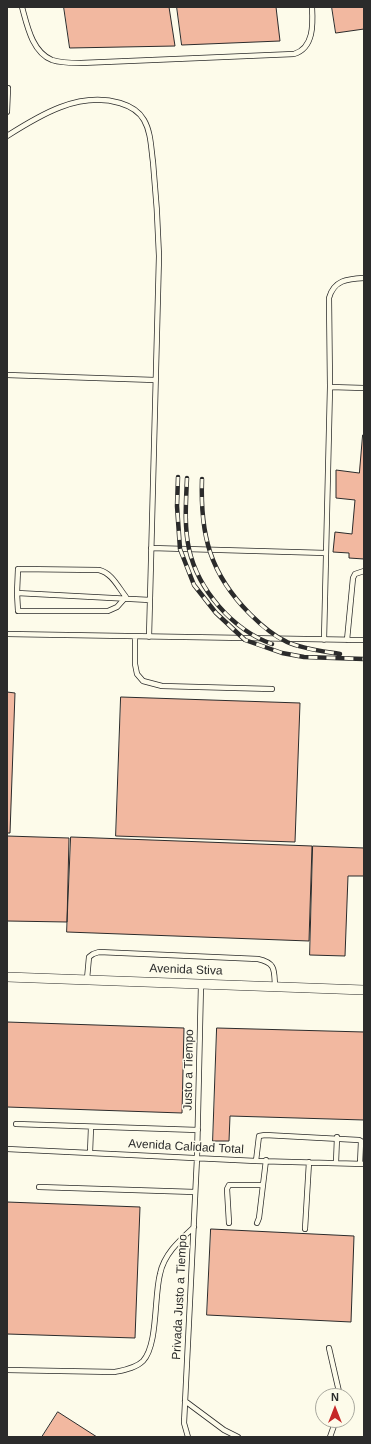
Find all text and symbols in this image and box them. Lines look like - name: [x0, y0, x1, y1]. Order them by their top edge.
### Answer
- street label: Avenida Stiva: [149, 962, 223, 978]
- street label: Justo a Tiempo: [181, 1029, 197, 1111]
- street label: Avenida Calidad Total: [128, 1137, 244, 1157]
- street label: Privada Justo a Tiempo: [170, 1234, 190, 1360]
- north arrow: [315, 1388, 355, 1428]
- text: N: [331, 1391, 339, 1403]

